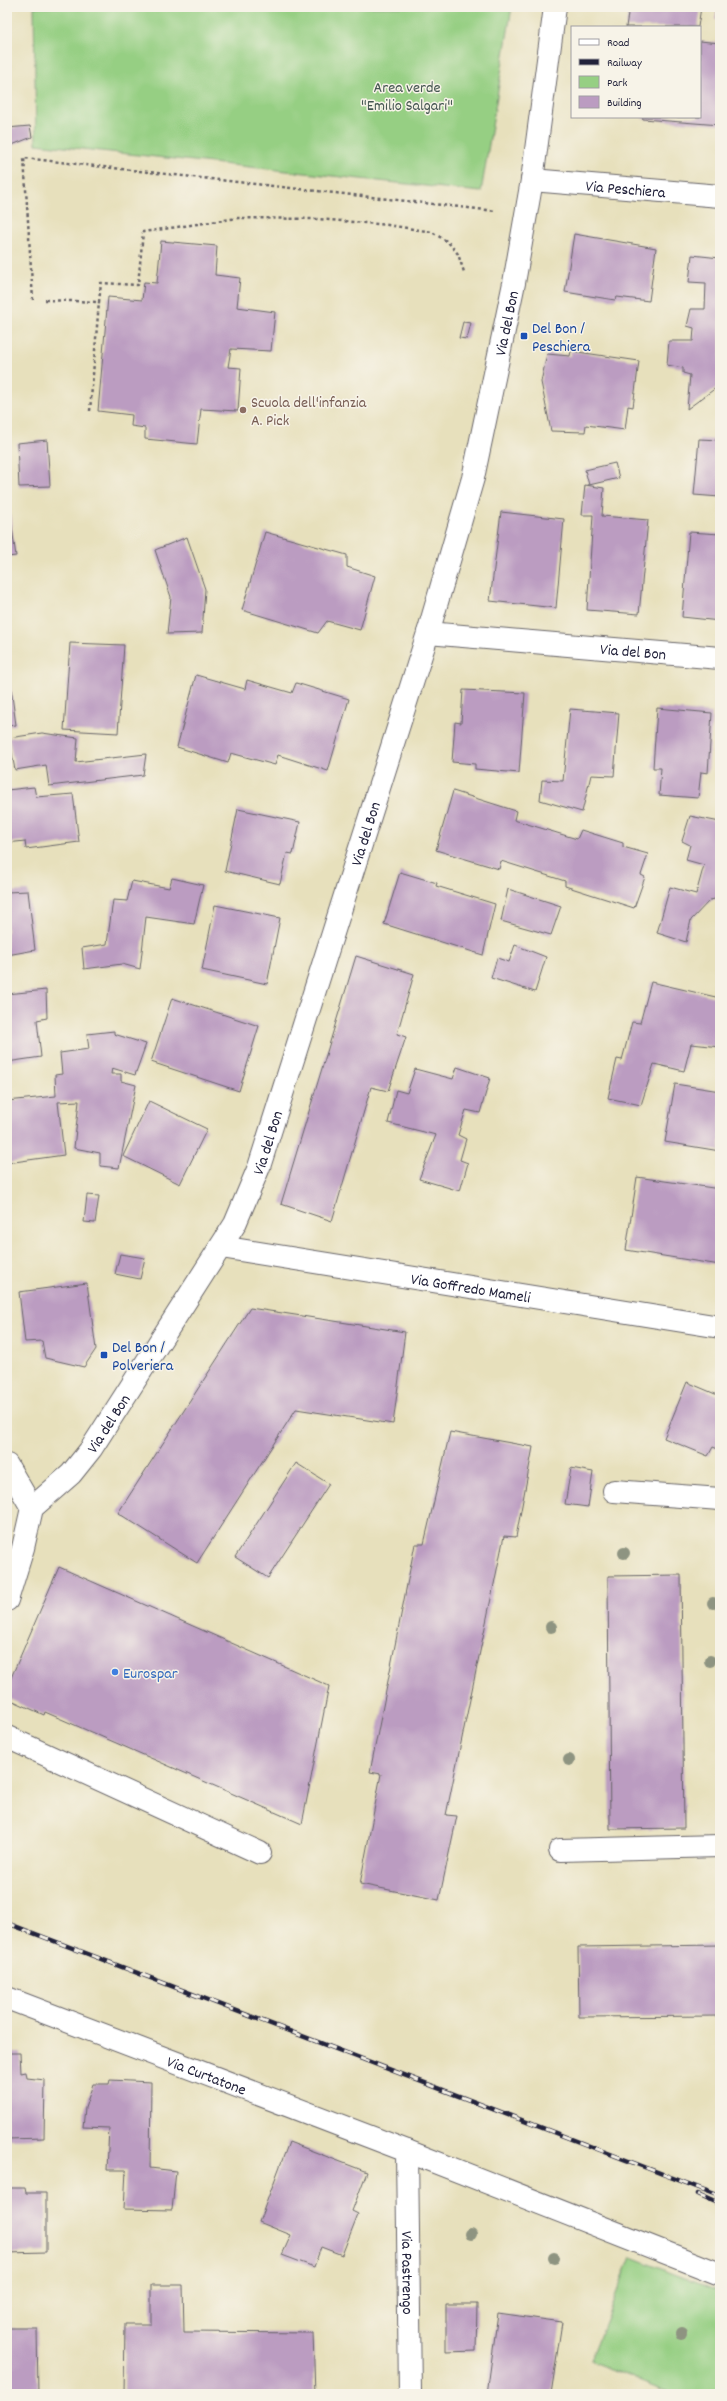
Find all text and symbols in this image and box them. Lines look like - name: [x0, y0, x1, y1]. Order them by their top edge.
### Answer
- legend: [571, 26, 701, 118]
- text: Road: [607, 35, 629, 52]
- text: Railway: [607, 55, 643, 72]
- text: Park: [607, 75, 628, 92]
- park label: Area verde "Emilio Salgari": [361, 77, 453, 118]
- text: Building: [607, 95, 642, 112]
- street label: Via Peschiera: [585, 176, 667, 205]
- street label: Via del Bon: [490, 289, 526, 358]
- place label: Del Bon / Peschiera: [532, 318, 591, 359]
- marker: Del Bon / Peschiera: [519, 331, 529, 341]
- place label: Scuola dell'infanzia A. Pick: [251, 392, 367, 433]
- marker: Scuola dell'infanzia A. Pick: [238, 405, 248, 415]
- street label: Via del Bon: [599, 639, 667, 667]
- street label: Via del Bon: [346, 799, 388, 869]
- street label: Via del Bon: [248, 1108, 290, 1179]
- street label: Via Goffredo Mameli: [409, 1269, 532, 1310]
- place label: Del Bon / Polveriera: [112, 1337, 174, 1378]
- marker: Del Bon / Polveriera: [99, 1350, 109, 1360]
- street label: Via del Bon: [82, 1390, 137, 1458]
- place label: Eurospar: [123, 1663, 178, 1686]
- marker: Eurospar: [110, 1667, 120, 1677]
- street label: Via Curtatone: [163, 2051, 249, 2102]
- street label: Via Pastrengo: [394, 2231, 418, 2315]

